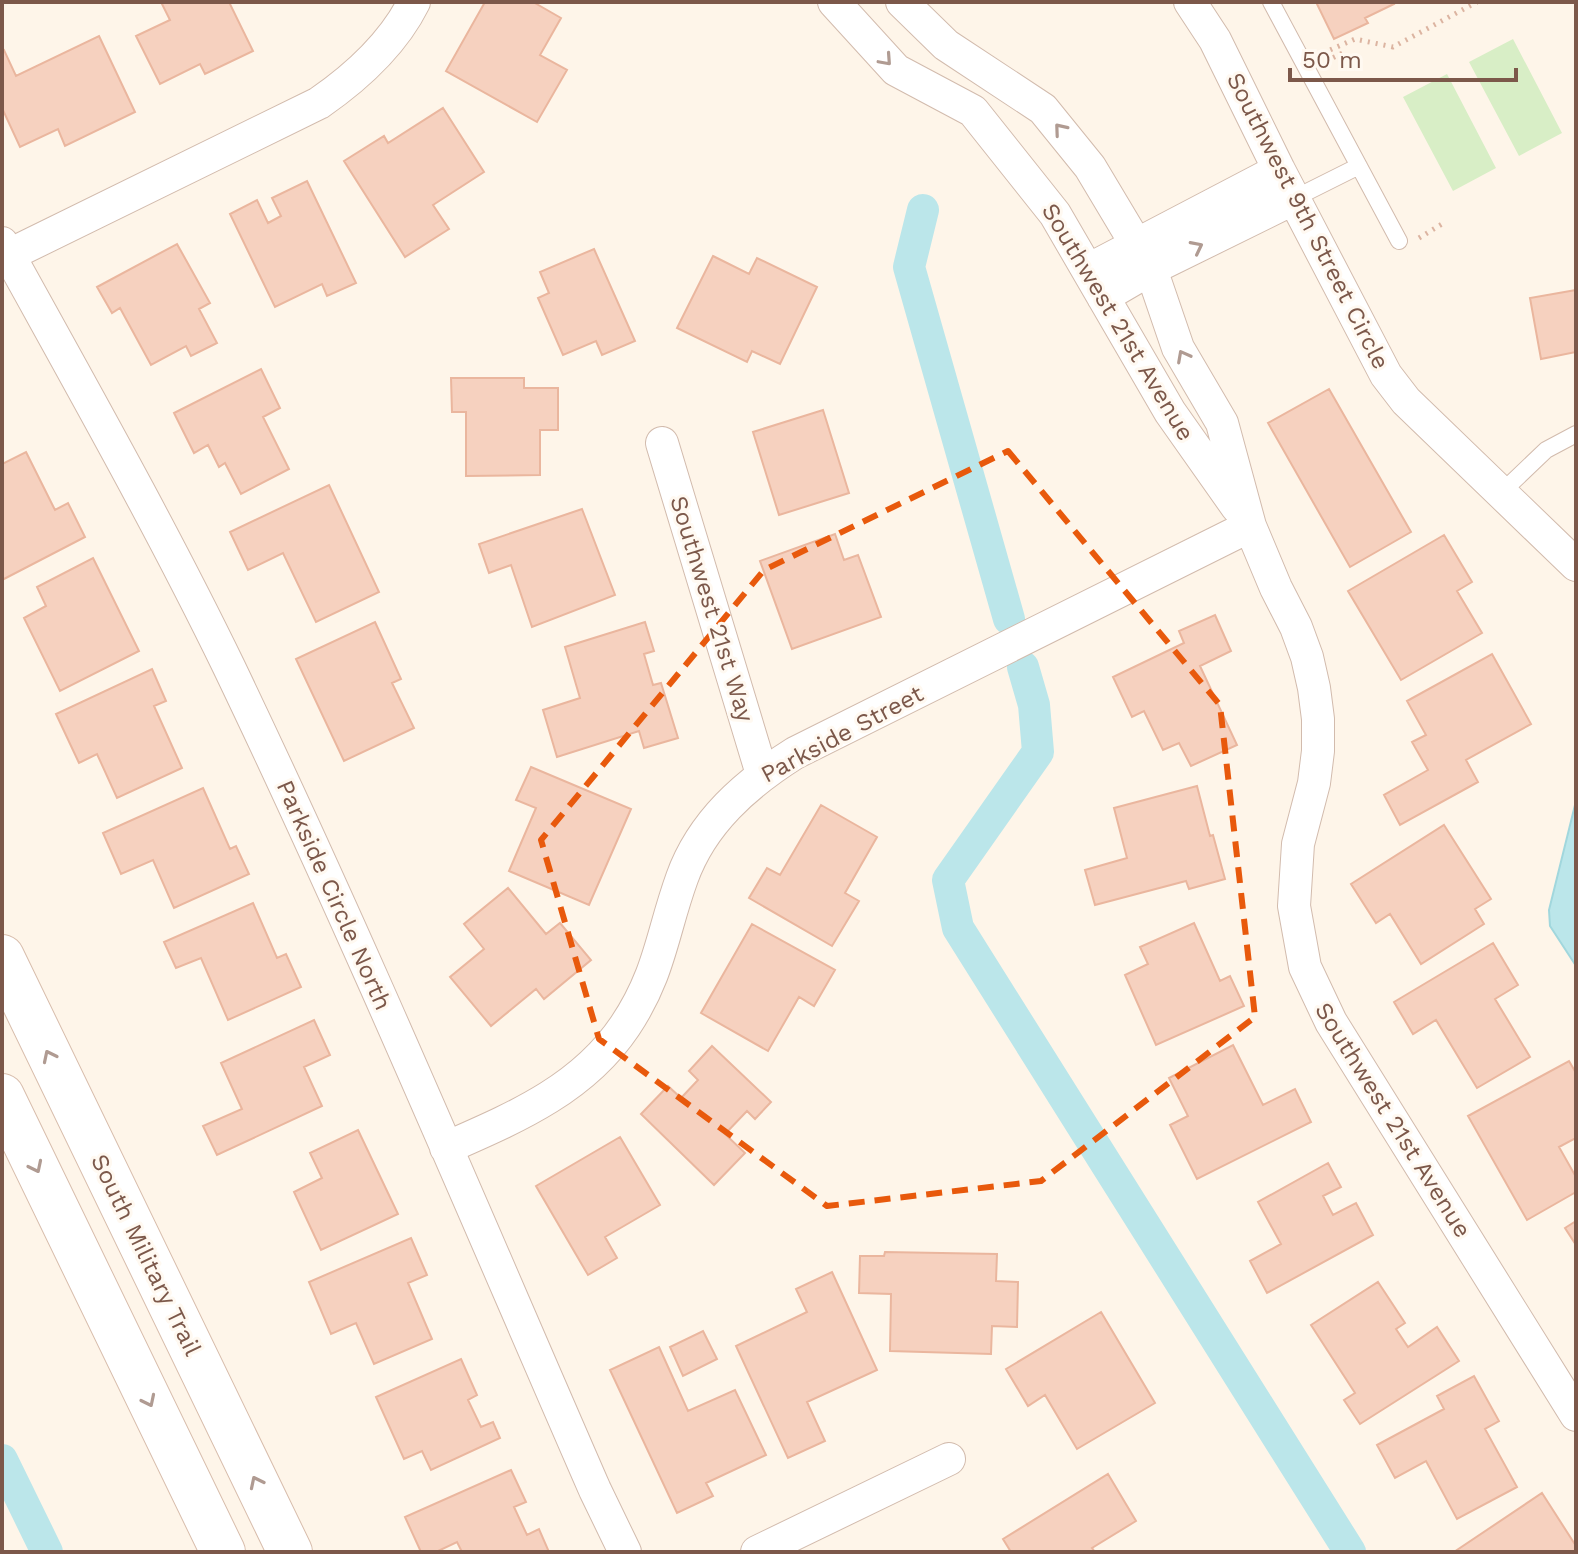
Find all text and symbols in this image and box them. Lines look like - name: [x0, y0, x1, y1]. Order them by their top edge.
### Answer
- scale bar: [1290, 32, 1516, 82]
- text: 50 m: [1302, 46, 1362, 74]
- one-way arrow: [877, 51, 892, 65]
- street label: Southwest 9th Street Circle: [1221, 68, 1395, 374]
- one-way arrow: [1055, 124, 1070, 139]
- street label: Southwest 21st Avenue: [1036, 198, 1200, 446]
- one-way arrow: [1188, 242, 1203, 257]
- one-way arrow: [1177, 350, 1193, 365]
- street label: Southwest 21st Way: [664, 493, 760, 726]
- street label: Parkside Street: [756, 679, 928, 789]
- street label: Parkside Circle North: [271, 776, 397, 1014]
- street label: Southwest 21st Avenue: [1309, 997, 1477, 1243]
- one-way arrow: [43, 1049, 59, 1064]
- street label: South Military Trail: [85, 1150, 207, 1361]
- one-way arrow: [26, 1158, 42, 1173]
- one-way arrow: [140, 1392, 155, 1407]
- one-way arrow: [250, 1475, 266, 1490]

